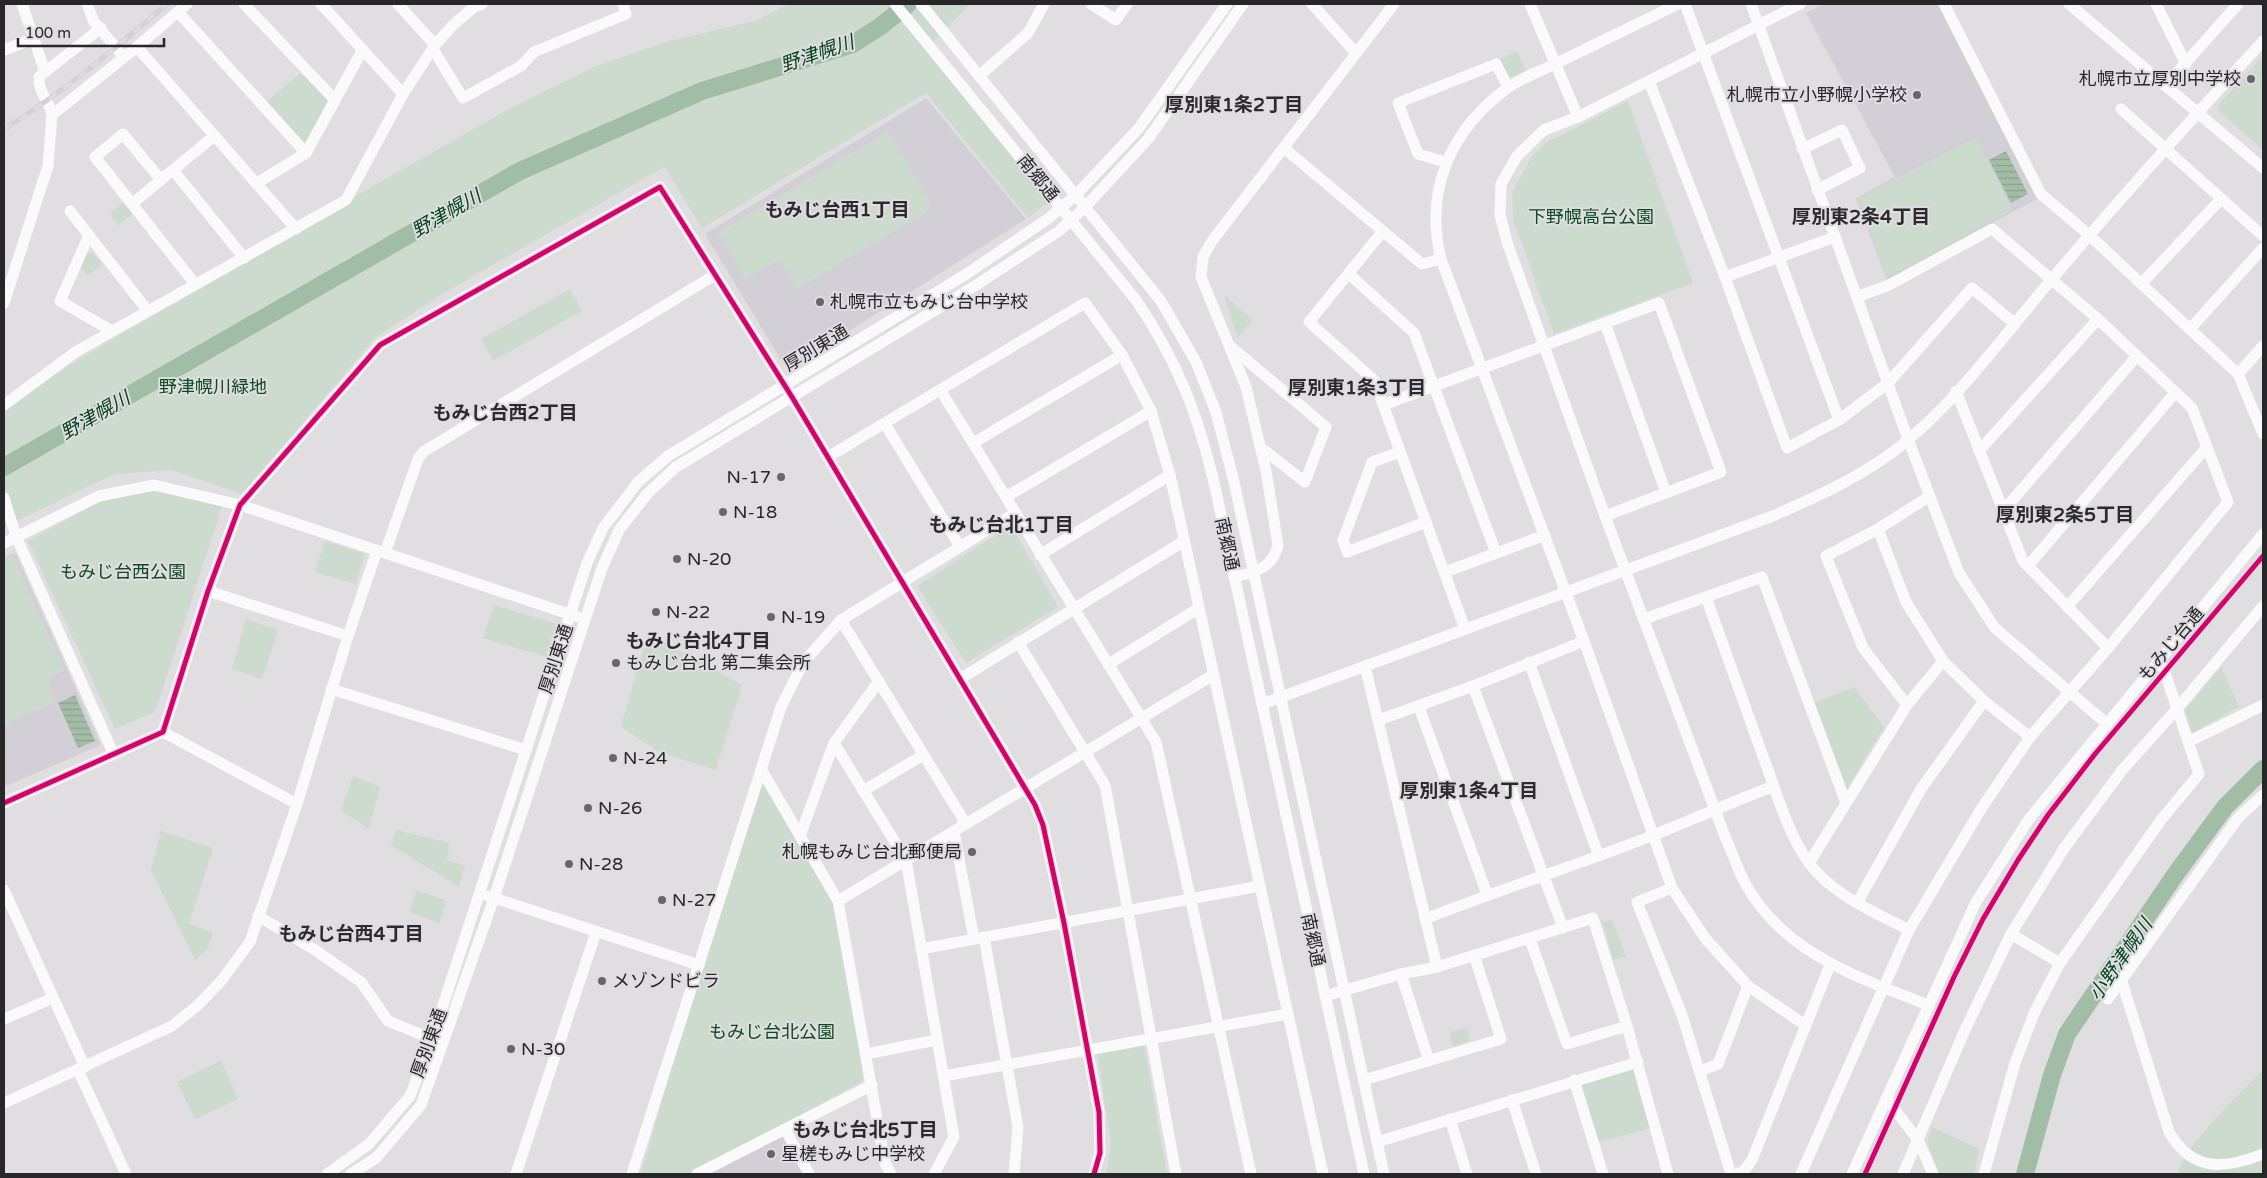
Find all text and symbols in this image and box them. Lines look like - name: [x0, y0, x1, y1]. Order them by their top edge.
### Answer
- scale bar: [18, 15, 164, 47]
- text: 100 m: [25, 24, 71, 42]
- water label: 野津幌川: [778, 31, 859, 77]
- place label: 札幌市立厚別中学校: [2079, 68, 2241, 90]
- marker: 札幌市立厚別中学校: [2245, 73, 2257, 85]
- place label: 札幌市立小野幌小学校: [1727, 84, 1907, 106]
- marker: 札幌市立小野幌小学校: [1911, 89, 1923, 101]
- district label: 厚別東1条2丁目: [1165, 94, 1303, 116]
- street label: 南郷通: [1012, 150, 1064, 206]
- water label: 野津幌川: [408, 184, 487, 242]
- district label: もみじ台西1丁目: [765, 199, 909, 221]
- park label: 下野幌高台公園: [1528, 206, 1654, 228]
- district label: 厚別東2条4丁目: [1792, 206, 1930, 228]
- place label: 札幌市立もみじ台中学校: [830, 291, 1028, 313]
- marker: 札幌市立もみじ台中学校: [814, 296, 826, 308]
- street label: 厚別東通: [779, 320, 853, 376]
- park label: 野津幌川緑地: [159, 376, 267, 398]
- district label: 厚別東1条3丁目: [1288, 377, 1426, 399]
- water label: 野津幌川: [57, 386, 136, 444]
- district label: もみじ台西2丁目: [433, 402, 577, 424]
- place label: N-17: [727, 466, 771, 488]
- marker: N-17: [775, 471, 787, 483]
- place label: N-18: [733, 501, 777, 523]
- district label: 厚別東2条5丁目: [1996, 504, 2134, 526]
- marker: N-18: [717, 506, 729, 518]
- district label: もみじ台北1丁目: [929, 514, 1073, 536]
- street label: 南郷通: [1211, 515, 1243, 573]
- place label: N-20: [687, 548, 731, 570]
- marker: N-20: [671, 553, 683, 565]
- park label: もみじ台西公園: [60, 561, 186, 583]
- place label: N-22: [666, 601, 710, 623]
- street label: もみじ台通: [2134, 602, 2208, 686]
- marker: N-22: [650, 606, 662, 618]
- place label: N-19: [781, 606, 825, 628]
- marker: N-19: [765, 611, 777, 623]
- street label: 厚別東通: [534, 621, 578, 697]
- district label: もみじ台北4丁目: [626, 630, 770, 652]
- place label: もみじ台北 第二集会所: [626, 652, 811, 674]
- marker: もみじ台北 第二集会所: [610, 657, 622, 669]
- place label: N-24: [623, 747, 667, 769]
- marker: N-24: [607, 752, 619, 764]
- district label: 厚別東1条4丁目: [1400, 780, 1538, 802]
- place label: N-26: [598, 797, 642, 819]
- marker: N-26: [582, 802, 594, 814]
- place label: 札幌もみじ台北郵便局: [782, 841, 962, 863]
- marker: 札幌もみじ台北郵便局: [966, 846, 978, 858]
- place label: N-28: [579, 853, 623, 875]
- marker: N-28: [563, 858, 575, 870]
- place label: N-27: [672, 889, 716, 911]
- marker: N-27: [656, 894, 668, 906]
- street label: 南郷通: [1297, 911, 1329, 969]
- water label: 小野津幌川: [2085, 913, 2158, 1005]
- district label: もみじ台西4丁目: [279, 923, 423, 945]
- place label: メゾンドビラ: [612, 970, 720, 992]
- marker: メゾンドビラ: [596, 975, 608, 987]
- street label: 厚別東通: [406, 1005, 452, 1081]
- park label: もみじ台北公園: [709, 1021, 835, 1043]
- place label: N-30: [521, 1038, 565, 1060]
- marker: N-30: [505, 1043, 517, 1055]
- district label: もみじ台北5丁目: [793, 1119, 937, 1141]
- place label: 星槎もみじ中学校: [781, 1143, 925, 1165]
- marker: 星槎もみじ中学校: [765, 1148, 777, 1160]

